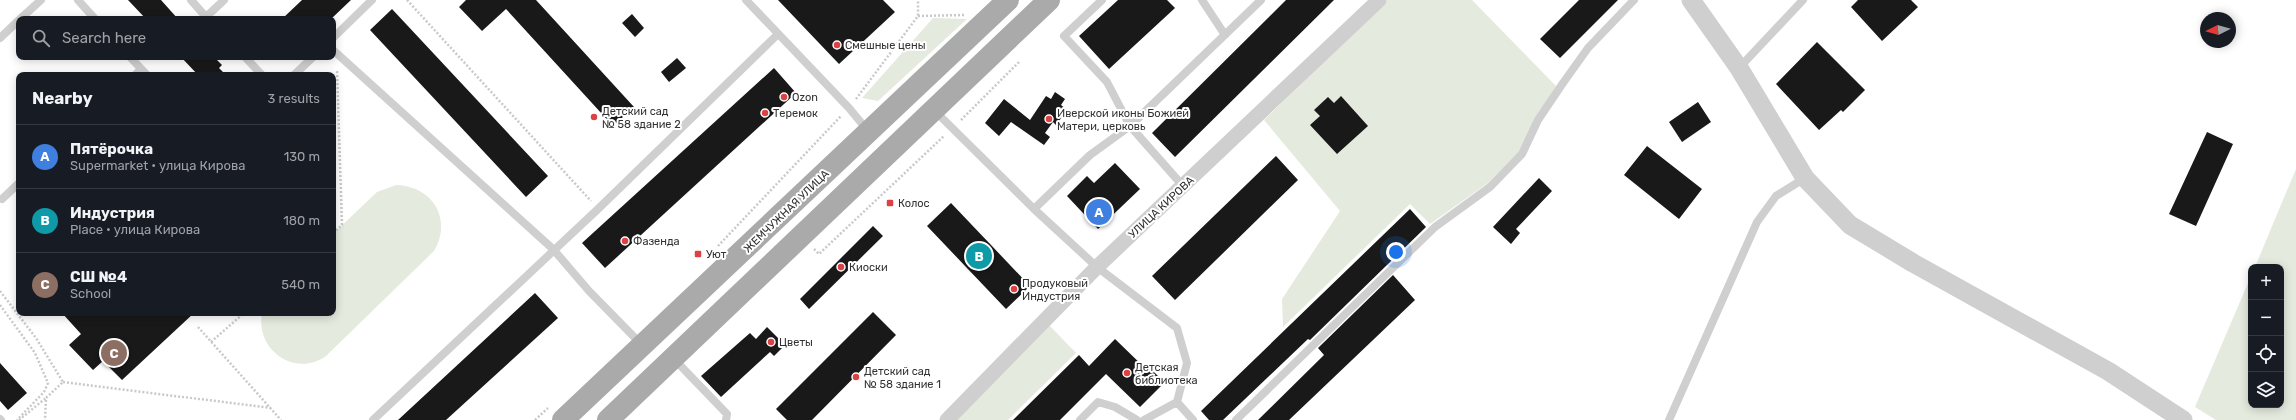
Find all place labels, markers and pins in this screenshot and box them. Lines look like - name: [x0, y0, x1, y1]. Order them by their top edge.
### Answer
- place label: Смешные цены: [845, 39, 925, 52]
- marker: Смешные цены: [832, 40, 842, 50]
- place label: Ozon: [792, 91, 818, 104]
- marker: Ozon: [779, 92, 789, 102]
- place label: Детский сад № 58 здание 2: [602, 105, 681, 131]
- place label: Теремок: [773, 107, 818, 120]
- place label: Иверской иконы Божией Матери, церковь: [1057, 107, 1189, 133]
- marker: Теремок: [760, 108, 770, 118]
- marker: Детский сад № 58 здание 2: [589, 112, 599, 122]
- marker: Иверской иконы Божией Матери, церковь: [1044, 114, 1054, 124]
- place label: Колос: [898, 197, 930, 210]
- pin: A: [1086, 197, 1112, 227]
- marker: Колос: [885, 198, 895, 208]
- place label: Фазенда: [633, 235, 680, 248]
- marker: Фазенда: [620, 236, 630, 246]
- pin: B: [966, 241, 992, 271]
- place label: Уют: [706, 248, 727, 261]
- marker: Уют: [693, 249, 703, 259]
- place label: Киоски: [849, 261, 888, 274]
- marker: Киоски: [836, 262, 846, 272]
- place label: Продуковый Индустрия: [1022, 277, 1088, 303]
- marker: Продуковый Индустрия: [1009, 284, 1019, 294]
- place label: Цветы: [779, 336, 813, 349]
- marker: Цветы: [766, 337, 776, 347]
- pin: C: [101, 338, 127, 368]
- place label: Детская библиотека: [1135, 361, 1198, 387]
- place label: Детский сад № 58 здание 1: [864, 365, 941, 391]
- marker: Детская библиотека: [1122, 368, 1132, 378]
- marker: Детский сад № 58 здание 1: [851, 372, 861, 382]

